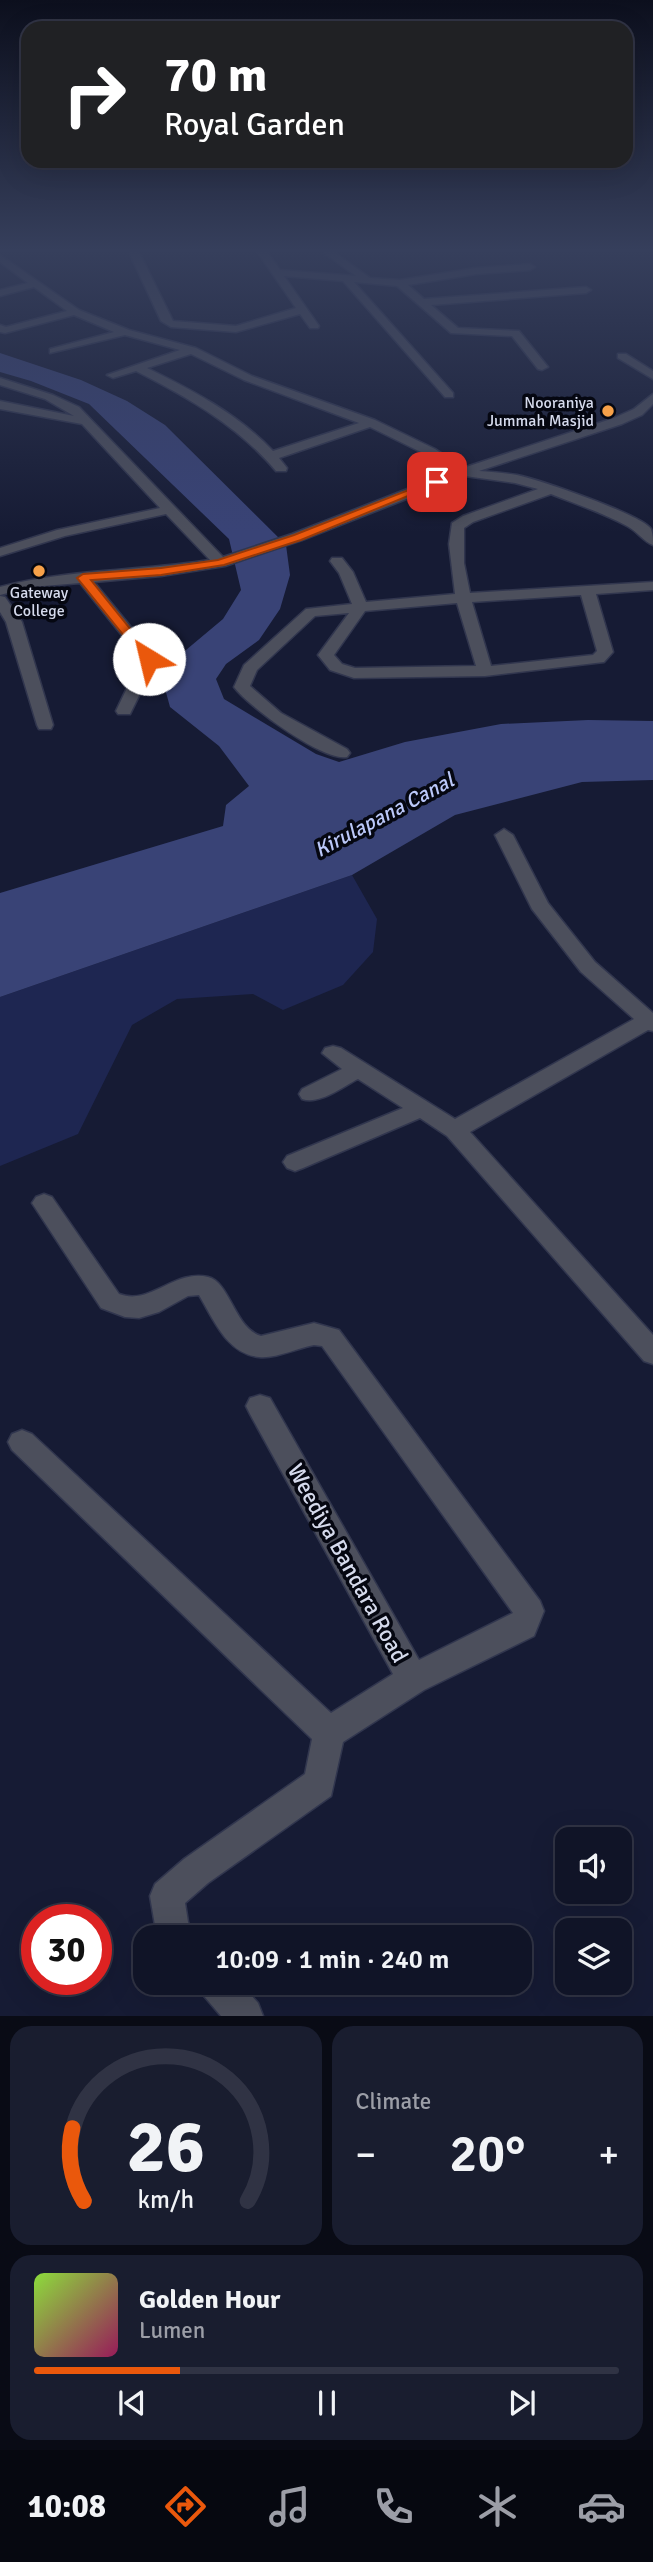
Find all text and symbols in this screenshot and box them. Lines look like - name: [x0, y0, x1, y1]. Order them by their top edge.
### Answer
- text: 70 m: [164, 45, 267, 105]
- icon: right: [49, 49, 140, 140]
- text: Royal Garden: [164, 105, 345, 144]
- place label: Nooraniya Jummah Masjid: [487, 393, 594, 431]
- marker: Nooraniya Jummah Masjid: [600, 403, 616, 419]
- pin: [407, 452, 467, 512]
- icon: arrive: [418, 463, 456, 501]
- marker: Gateway College: [31, 563, 47, 579]
- place label: Gateway College: [10, 583, 69, 621]
- position arrow: [112, 622, 186, 696]
- water label: Kirulapana Canal: [310, 766, 460, 863]
- street label: Weediya Bandara Road: [281, 1459, 414, 1668]
- map controls: [555, 1827, 632, 1995]
- button: sound: [555, 1827, 632, 1904]
- speed limit sign: 30: [21, 1904, 112, 1995]
- button: layers: [555, 1918, 632, 1995]
- text: 10:09 · 1 min · 240 m: [216, 1944, 449, 1976]
- text: Climate: [356, 2087, 431, 2116]
- text: 26: [126, 2104, 205, 2193]
- text: 20°: [449, 2122, 525, 2186]
- text: −: [356, 2131, 376, 2178]
- text: +: [598, 2131, 619, 2178]
- text: km/h: [137, 2184, 194, 2215]
- text: Golden Hour: [139, 2284, 280, 2316]
- text: Lumen: [139, 2316, 205, 2345]
- icon: previous: [113, 2384, 151, 2422]
- icon: pause: [308, 2384, 346, 2422]
- icon: next: [503, 2384, 541, 2422]
- icon: directions: [161, 2482, 210, 2531]
- icon: music: [265, 2482, 314, 2531]
- icon: phone: [369, 2482, 418, 2531]
- icon: climate: [473, 2482, 522, 2531]
- icon: car: [577, 2482, 626, 2531]
- text: 10:08: [27, 2487, 106, 2526]

